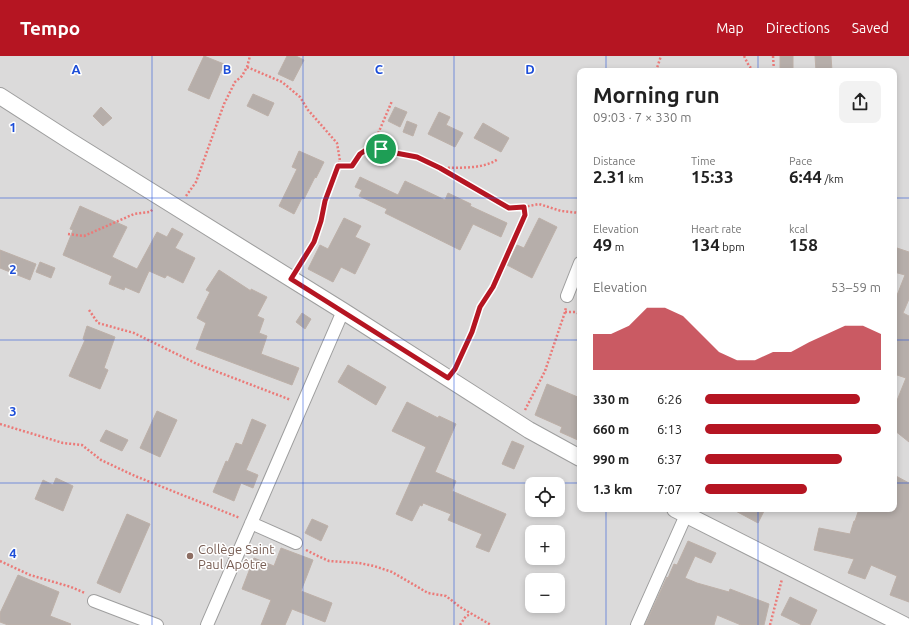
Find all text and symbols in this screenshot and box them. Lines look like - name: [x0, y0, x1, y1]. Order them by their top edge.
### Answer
- text: Tempo: [20, 17, 80, 39]
- text: Map: [716, 20, 744, 36]
- text: Directions: [766, 20, 830, 36]
- text: Saved: [852, 20, 889, 36]
- text: A: [71, 62, 81, 76]
- text: B: [223, 62, 232, 76]
- text: C: [375, 62, 384, 76]
- text: D: [525, 62, 535, 76]
- button: share: [839, 81, 881, 123]
- text: Morning run: [593, 82, 720, 107]
- text: 09:03 · 7 × 330 m: [593, 110, 692, 124]
- text: 1: [9, 120, 17, 134]
- pin: [364, 132, 398, 166]
- icon: arrive: [370, 138, 392, 160]
- text: Distance: [593, 155, 636, 167]
- text: Time: [691, 155, 716, 167]
- text: Pace: [789, 155, 812, 167]
- text: 2.31: [593, 167, 626, 186]
- text: 15:33: [691, 167, 734, 186]
- text: 6:44: [789, 167, 822, 186]
- text: km: [626, 173, 644, 185]
- text: /km: [822, 173, 844, 185]
- text: Elevation: [593, 223, 639, 235]
- text: Heart rate: [691, 223, 742, 235]
- text: kcal: [789, 223, 808, 235]
- text: 49: [593, 235, 612, 254]
- text: 134: [691, 235, 720, 254]
- text: 158: [789, 235, 818, 254]
- text: m: [612, 241, 624, 253]
- text: bpm: [720, 241, 745, 253]
- text: 2: [9, 262, 17, 276]
- text: Elevation: [593, 280, 647, 294]
- text: 53–59 m: [831, 280, 881, 294]
- text: 330 m: [593, 392, 629, 406]
- text: 6:26: [657, 392, 682, 406]
- text: 3: [9, 404, 17, 418]
- text: 660 m: [593, 422, 629, 436]
- text: 6:13: [657, 422, 682, 436]
- text: 990 m: [593, 452, 629, 466]
- text: 6:37: [657, 452, 682, 466]
- map controls: [525, 477, 565, 613]
- button: locate: [525, 477, 565, 517]
- text: 1.3 km: [593, 482, 632, 496]
- text: 7:07: [657, 482, 682, 496]
- button: +: [525, 525, 565, 565]
- place label: Collège Saint Paul Apôtre: [198, 542, 274, 571]
- text: 4: [9, 546, 17, 560]
- marker: Collège Saint Paul Apôtre: [185, 551, 195, 561]
- button: −: [525, 573, 565, 613]

